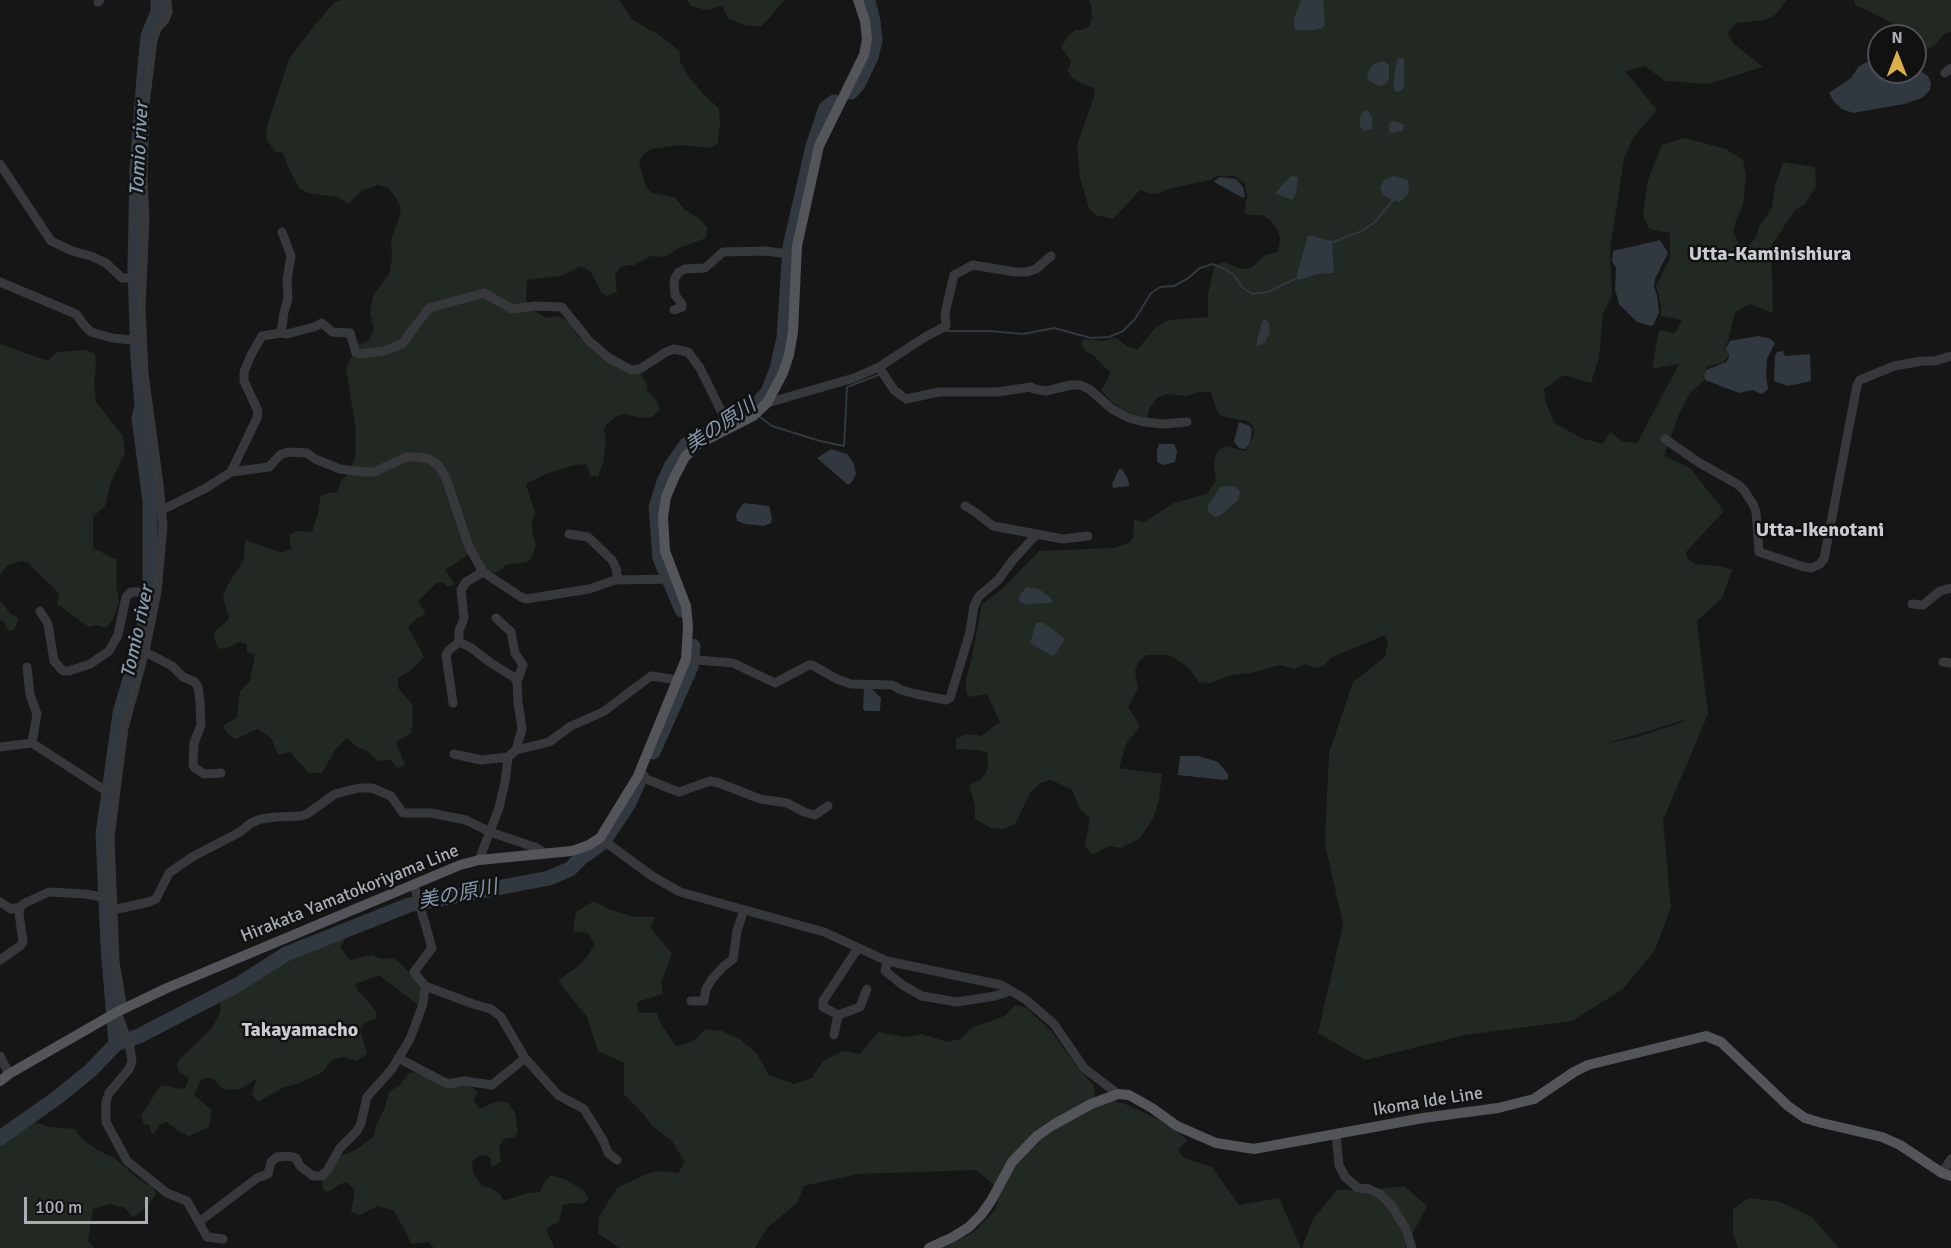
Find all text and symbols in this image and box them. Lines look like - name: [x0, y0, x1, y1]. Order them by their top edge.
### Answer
- north arrow: [1867, 24, 1927, 84]
- text: N: [1891, 28, 1903, 48]
- water label: Tomio river: [126, 102, 154, 196]
- district label: Utta-Kaminishiura: [1689, 243, 1851, 267]
- water label: 美の原川: [681, 394, 761, 458]
- district label: Utta-Ikenotani: [1756, 519, 1884, 543]
- water label: Tomio river: [117, 584, 159, 680]
- street label: Hirakata Yamatokoriyama Line: [238, 840, 462, 948]
- water label: 美の原川: [416, 876, 500, 914]
- district label: Takayamacho: [242, 1019, 358, 1043]
- street label: Ikoma Ide Line: [1371, 1083, 1485, 1121]
- scale bar: [27, 1185, 152, 1223]
- text: 100 m: [35, 1196, 82, 1218]

